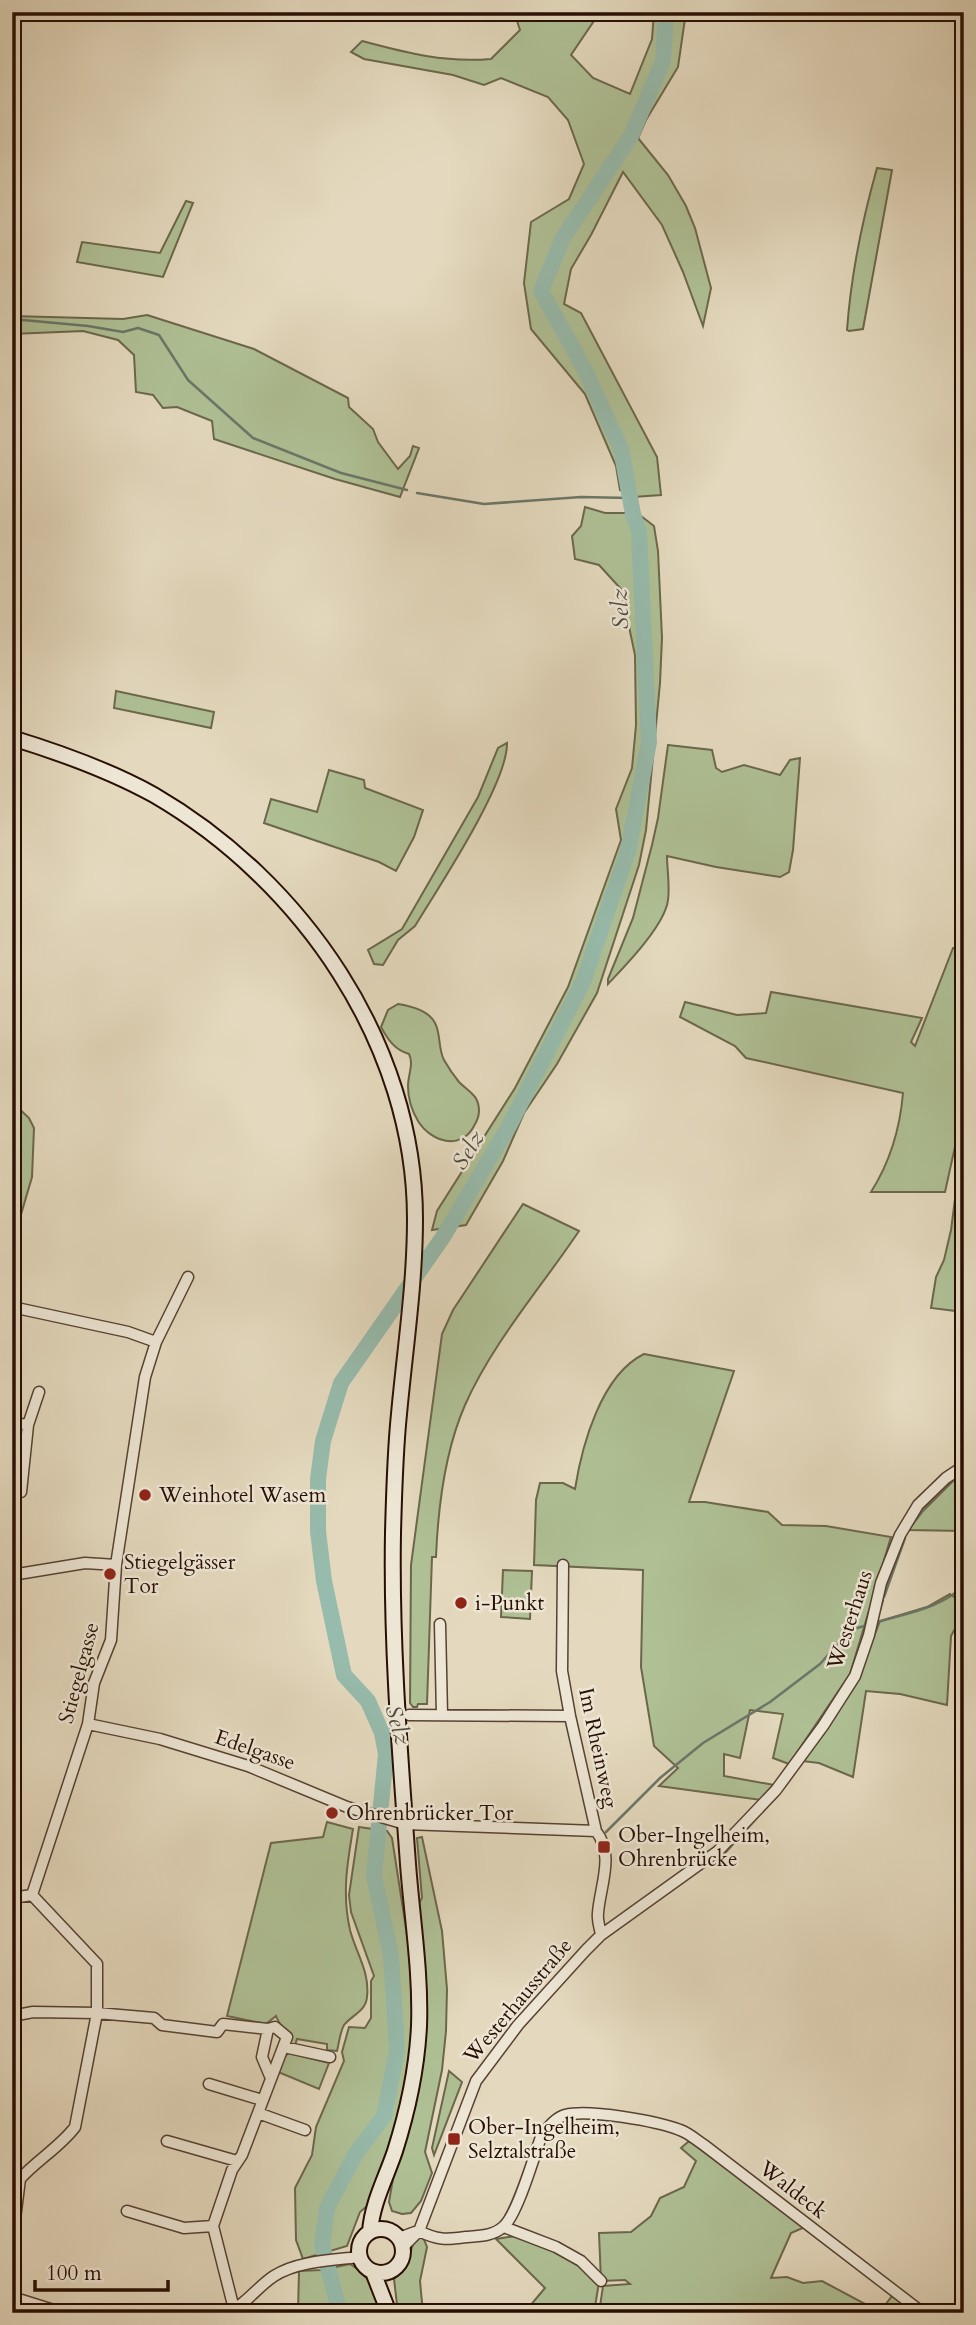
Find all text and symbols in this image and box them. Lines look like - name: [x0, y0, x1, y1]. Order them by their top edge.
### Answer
- water label: Selz: [603, 588, 637, 630]
- water label: Selz: [444, 1124, 492, 1175]
- place label: Weinhotel Wasem: [158, 1481, 326, 1510]
- marker: Weinhotel Wasem: [137, 1487, 153, 1503]
- place label: Stiegelgässer Tor: [124, 1548, 236, 1601]
- marker: Stiegelgässer Tor: [102, 1566, 118, 1582]
- street label: Westerhaus: [820, 1567, 880, 1674]
- place label: i-Punkt: [475, 1589, 544, 1618]
- marker: i-Punkt: [453, 1595, 469, 1611]
- street label: Stiegelgasse: [52, 1619, 106, 1727]
- street label: Im Rheinweg: [571, 1685, 625, 1811]
- water label: Selz: [377, 1701, 419, 1749]
- street label: Edelgasse: [211, 1723, 299, 1777]
- place label: Ohrenbrücker Tor: [346, 1799, 514, 1828]
- marker: Ohrenbrücker Tor: [324, 1805, 340, 1821]
- place label: Ober-Ingelheim, Ohrenbrücke: [618, 1821, 770, 1874]
- marker: Ober-Ingelheim, Ohrenbrücke: [596, 1839, 612, 1855]
- street label: Westerhausstraße: [456, 1932, 579, 2071]
- place label: Ober-Ingelheim, Selztalstraße: [468, 2113, 620, 2166]
- marker: Ober-Ingelheim, Selztalstraße: [446, 2131, 462, 2147]
- street label: Waldeck: [752, 2154, 834, 2226]
- scale bar: [35, 2248, 168, 2292]
- text: 100 m: [46, 2259, 102, 2288]

